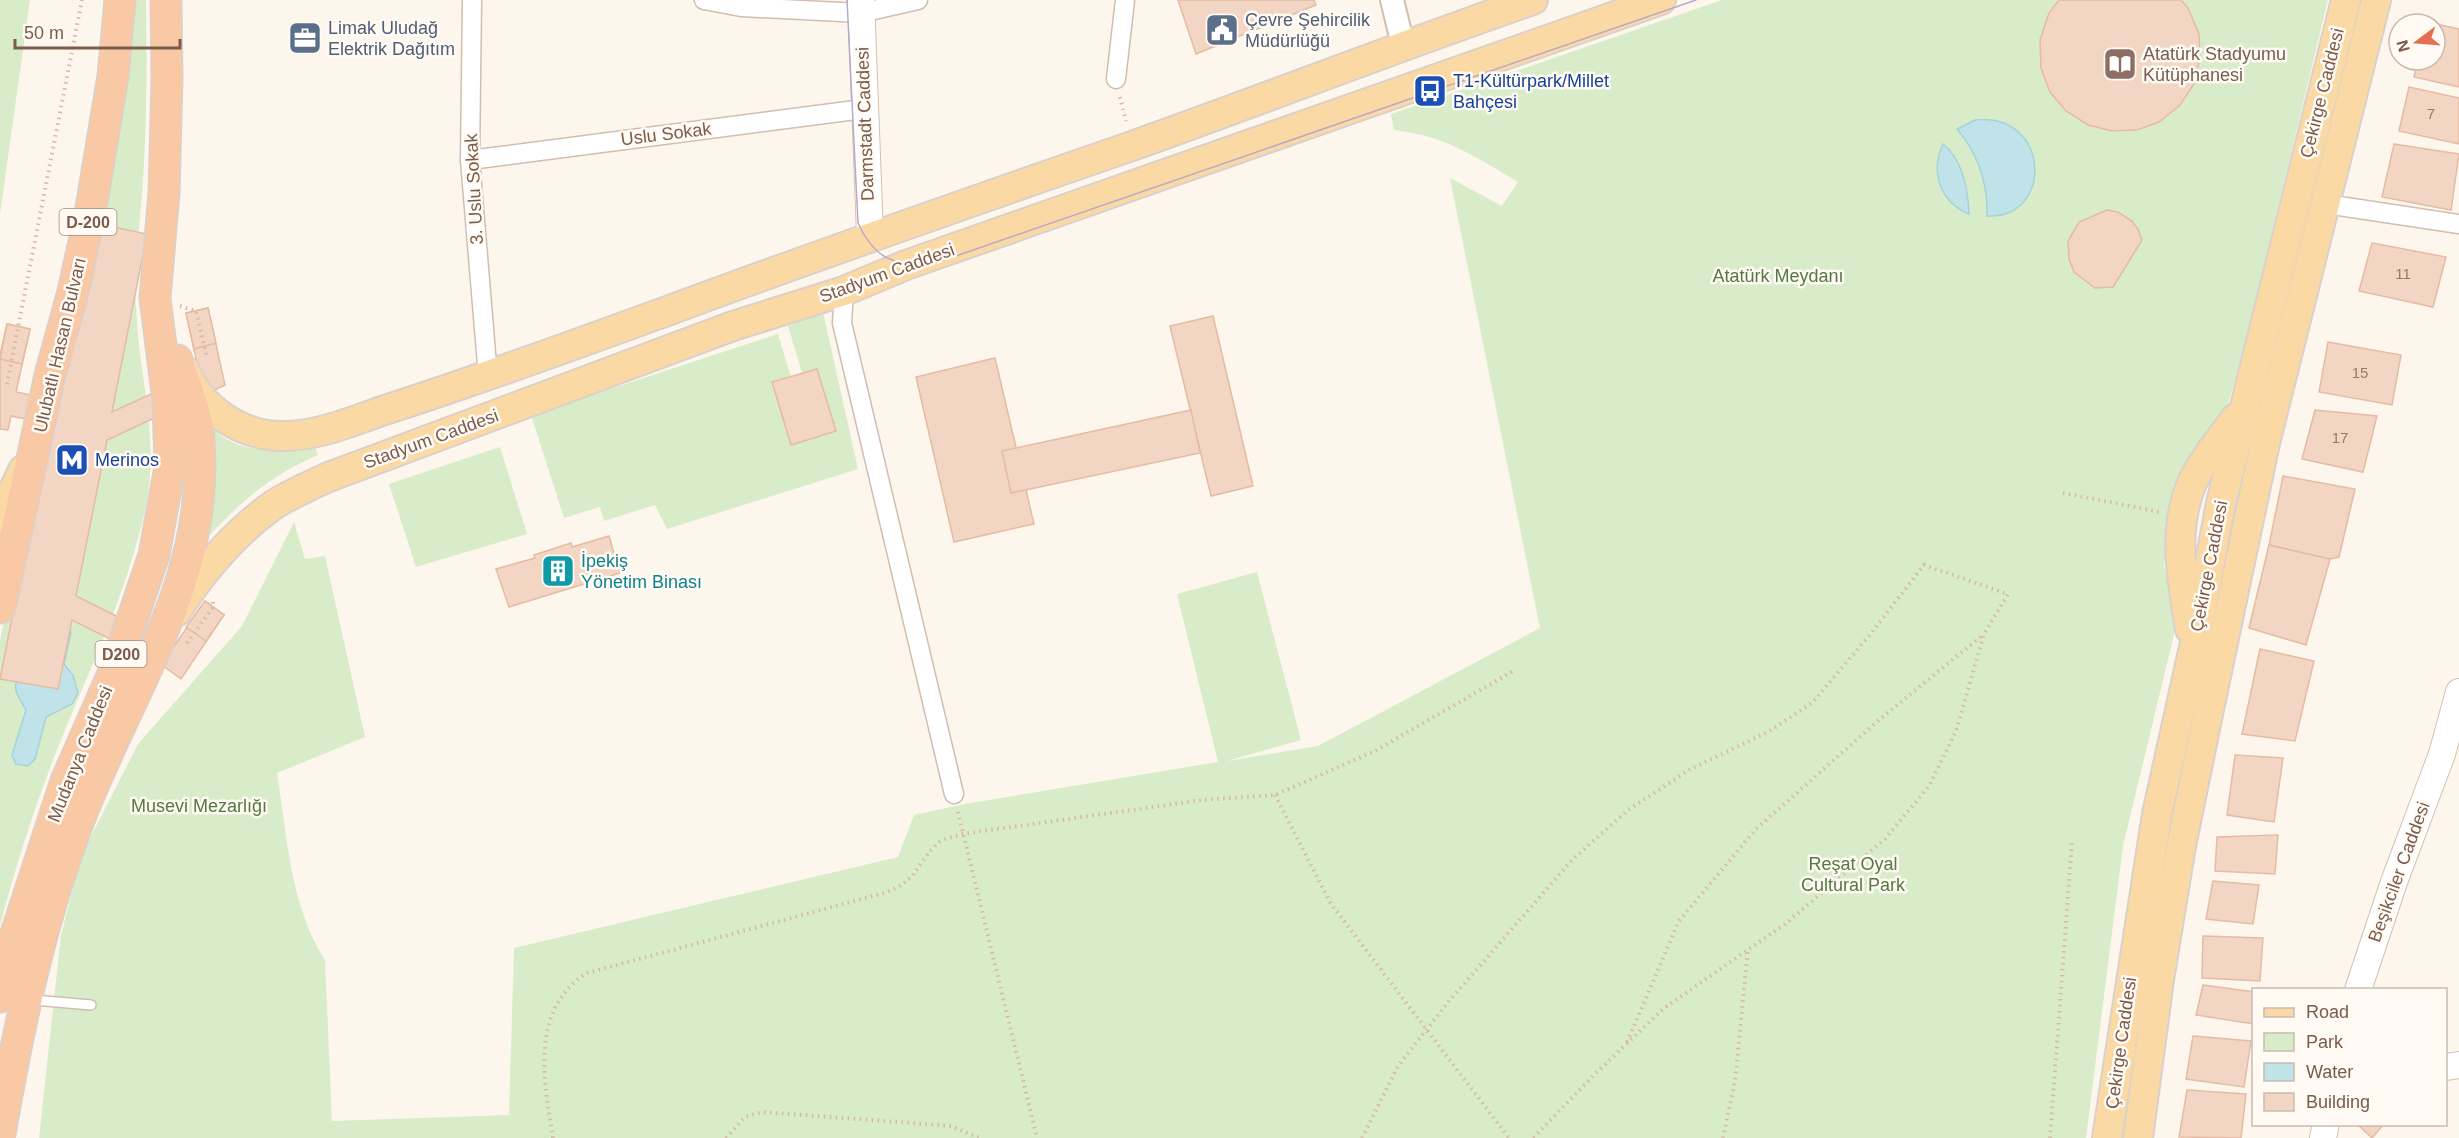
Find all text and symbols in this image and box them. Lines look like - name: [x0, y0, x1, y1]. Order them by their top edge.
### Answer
- place label: Çevre Şehircilik Müdürlüğü: [1245, 10, 1371, 51]
- scale bar: [15, 12, 180, 50]
- public building icon: Çevre Şehircilik Müdürlüğü: [1204, 12, 1240, 48]
- north arrow: [2387, 12, 2447, 72]
- place label: Limak Uludağ Elektrik Dağıtım: [328, 18, 455, 59]
- office icon: Limak Uludağ Elektrik Dağıtım: [287, 20, 323, 56]
- text: 50 m: [24, 23, 64, 43]
- street label: Çekirge Caddesi: [2296, 26, 2348, 160]
- text: N: [2393, 38, 2413, 54]
- place label: Atatürk Stadyumu Kütüphanesi: [2143, 44, 2286, 85]
- library icon: Atatürk Stadyumu Kütüphanesi: [2102, 46, 2138, 82]
- street label: Darmstadt Caddesi: [852, 47, 878, 201]
- place label: T1-Kültürpark/Millet Bahçesi: [1453, 71, 1609, 112]
- bus stop icon: T1-Kültürpark/Millet Bahçesi: [1412, 73, 1448, 109]
- house number: 7: [2427, 105, 2435, 122]
- street label: Uslu Sokak: [620, 118, 713, 149]
- street label: 3. Uslu Sokak: [461, 132, 487, 245]
- road number: D-200: [60, 209, 116, 235]
- street label: Stadyum Caddesi: [817, 239, 957, 307]
- street label: Ulubatlı Hasan Bulvarı: [30, 255, 90, 435]
- house number: 11: [2395, 265, 2411, 282]
- park label: Atatürk Meydanı: [1712, 266, 1844, 286]
- house number: 15: [2352, 364, 2368, 381]
- street label: Stadyum Caddesi: [361, 405, 501, 473]
- house number: 17: [2332, 429, 2348, 446]
- metro station icon: Merinos: [54, 442, 90, 478]
- place label: Merinos: [95, 450, 159, 470]
- street label: Çekirge Caddesi: [2186, 499, 2232, 633]
- place label: İpekiş Yönetim Binası: [581, 551, 702, 592]
- building icon: İpekiş Yönetim Binası: [540, 553, 576, 589]
- road number: D200: [96, 641, 146, 667]
- street label: Mudanya Caddesi: [44, 683, 116, 825]
- park label: Musevi Mezarlığı: [131, 796, 267, 816]
- street label: Beşikciler Caddesi: [2364, 799, 2434, 945]
- park label: Reşat Oyal Cultural Park: [1801, 854, 1906, 895]
- street label: Çekirge Caddesi: [2102, 976, 2140, 1110]
- legend: [2252, 988, 2447, 1126]
- text: Road: [2306, 1002, 2349, 1022]
- text: Park: [2306, 1032, 2344, 1052]
- text: Water: [2306, 1062, 2353, 1082]
- text: Building: [2306, 1092, 2370, 1112]

